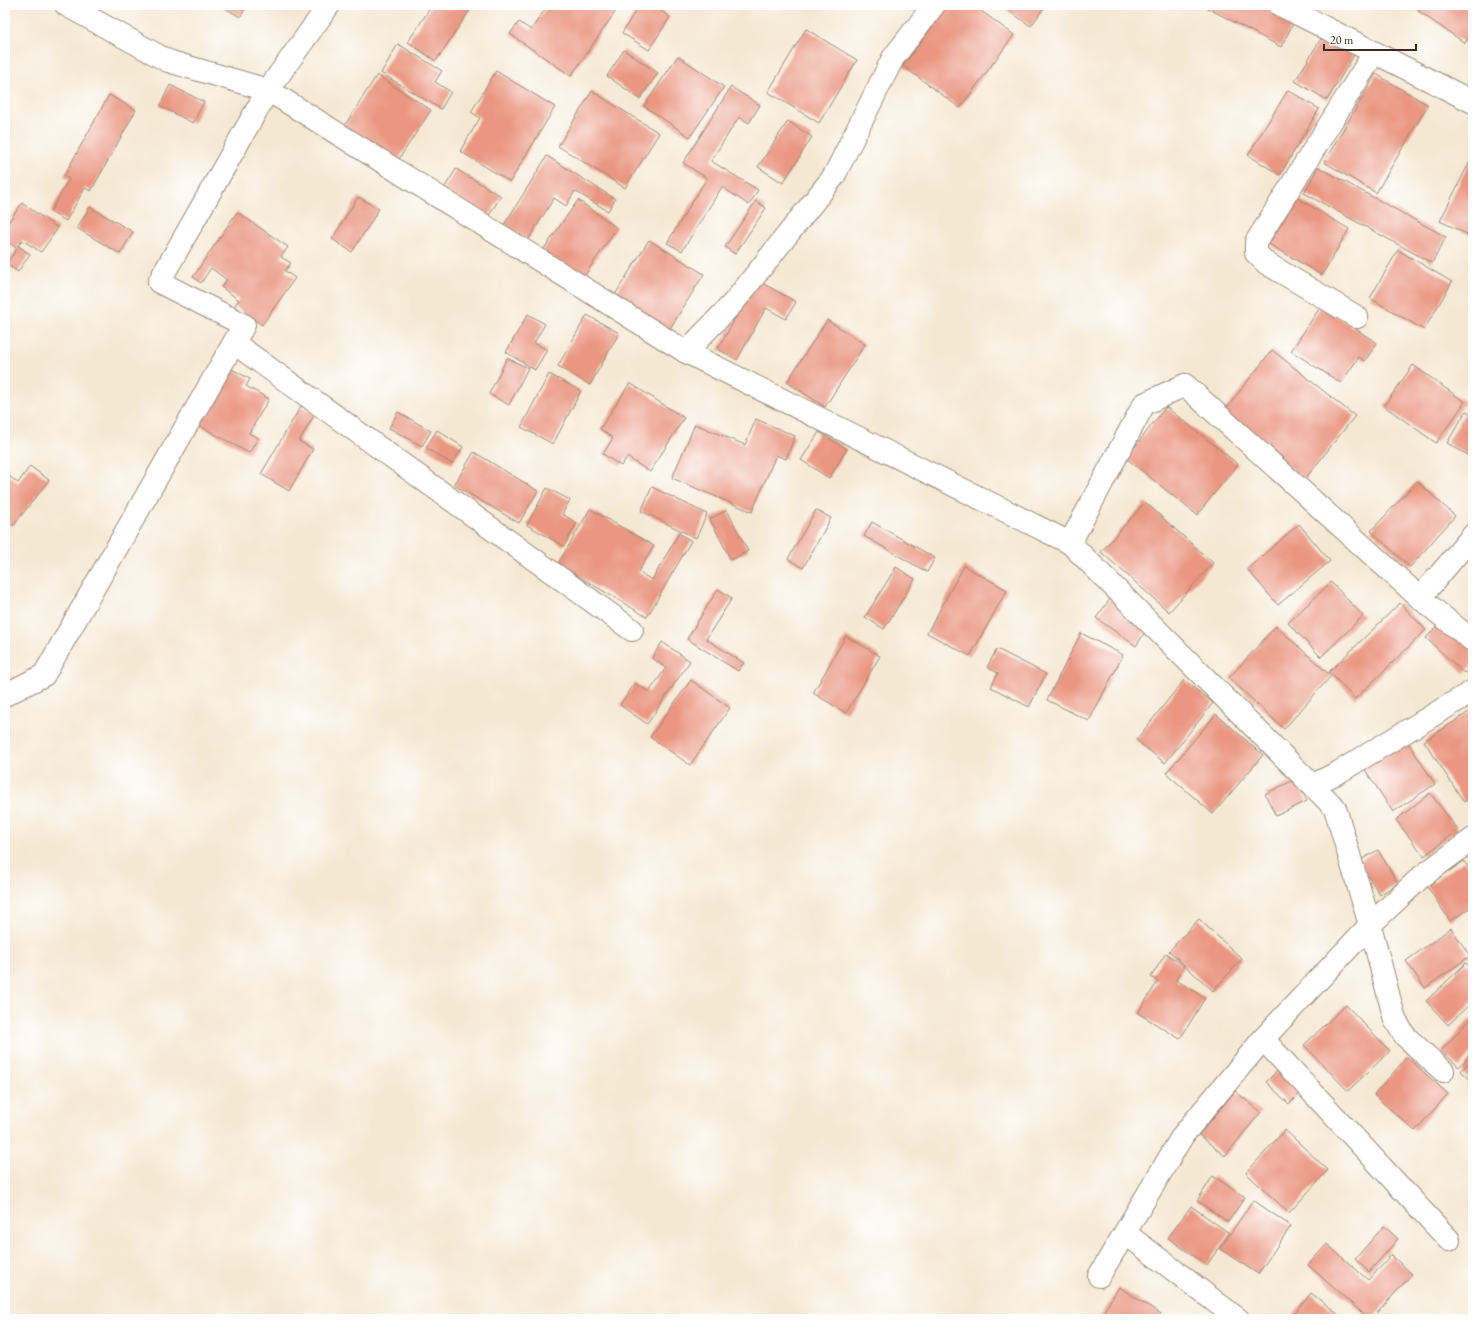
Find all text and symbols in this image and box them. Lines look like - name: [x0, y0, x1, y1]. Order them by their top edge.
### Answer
- scale bar: [1324, 26, 1416, 52]
- text: 20 m: [1330, 32, 1354, 48]

